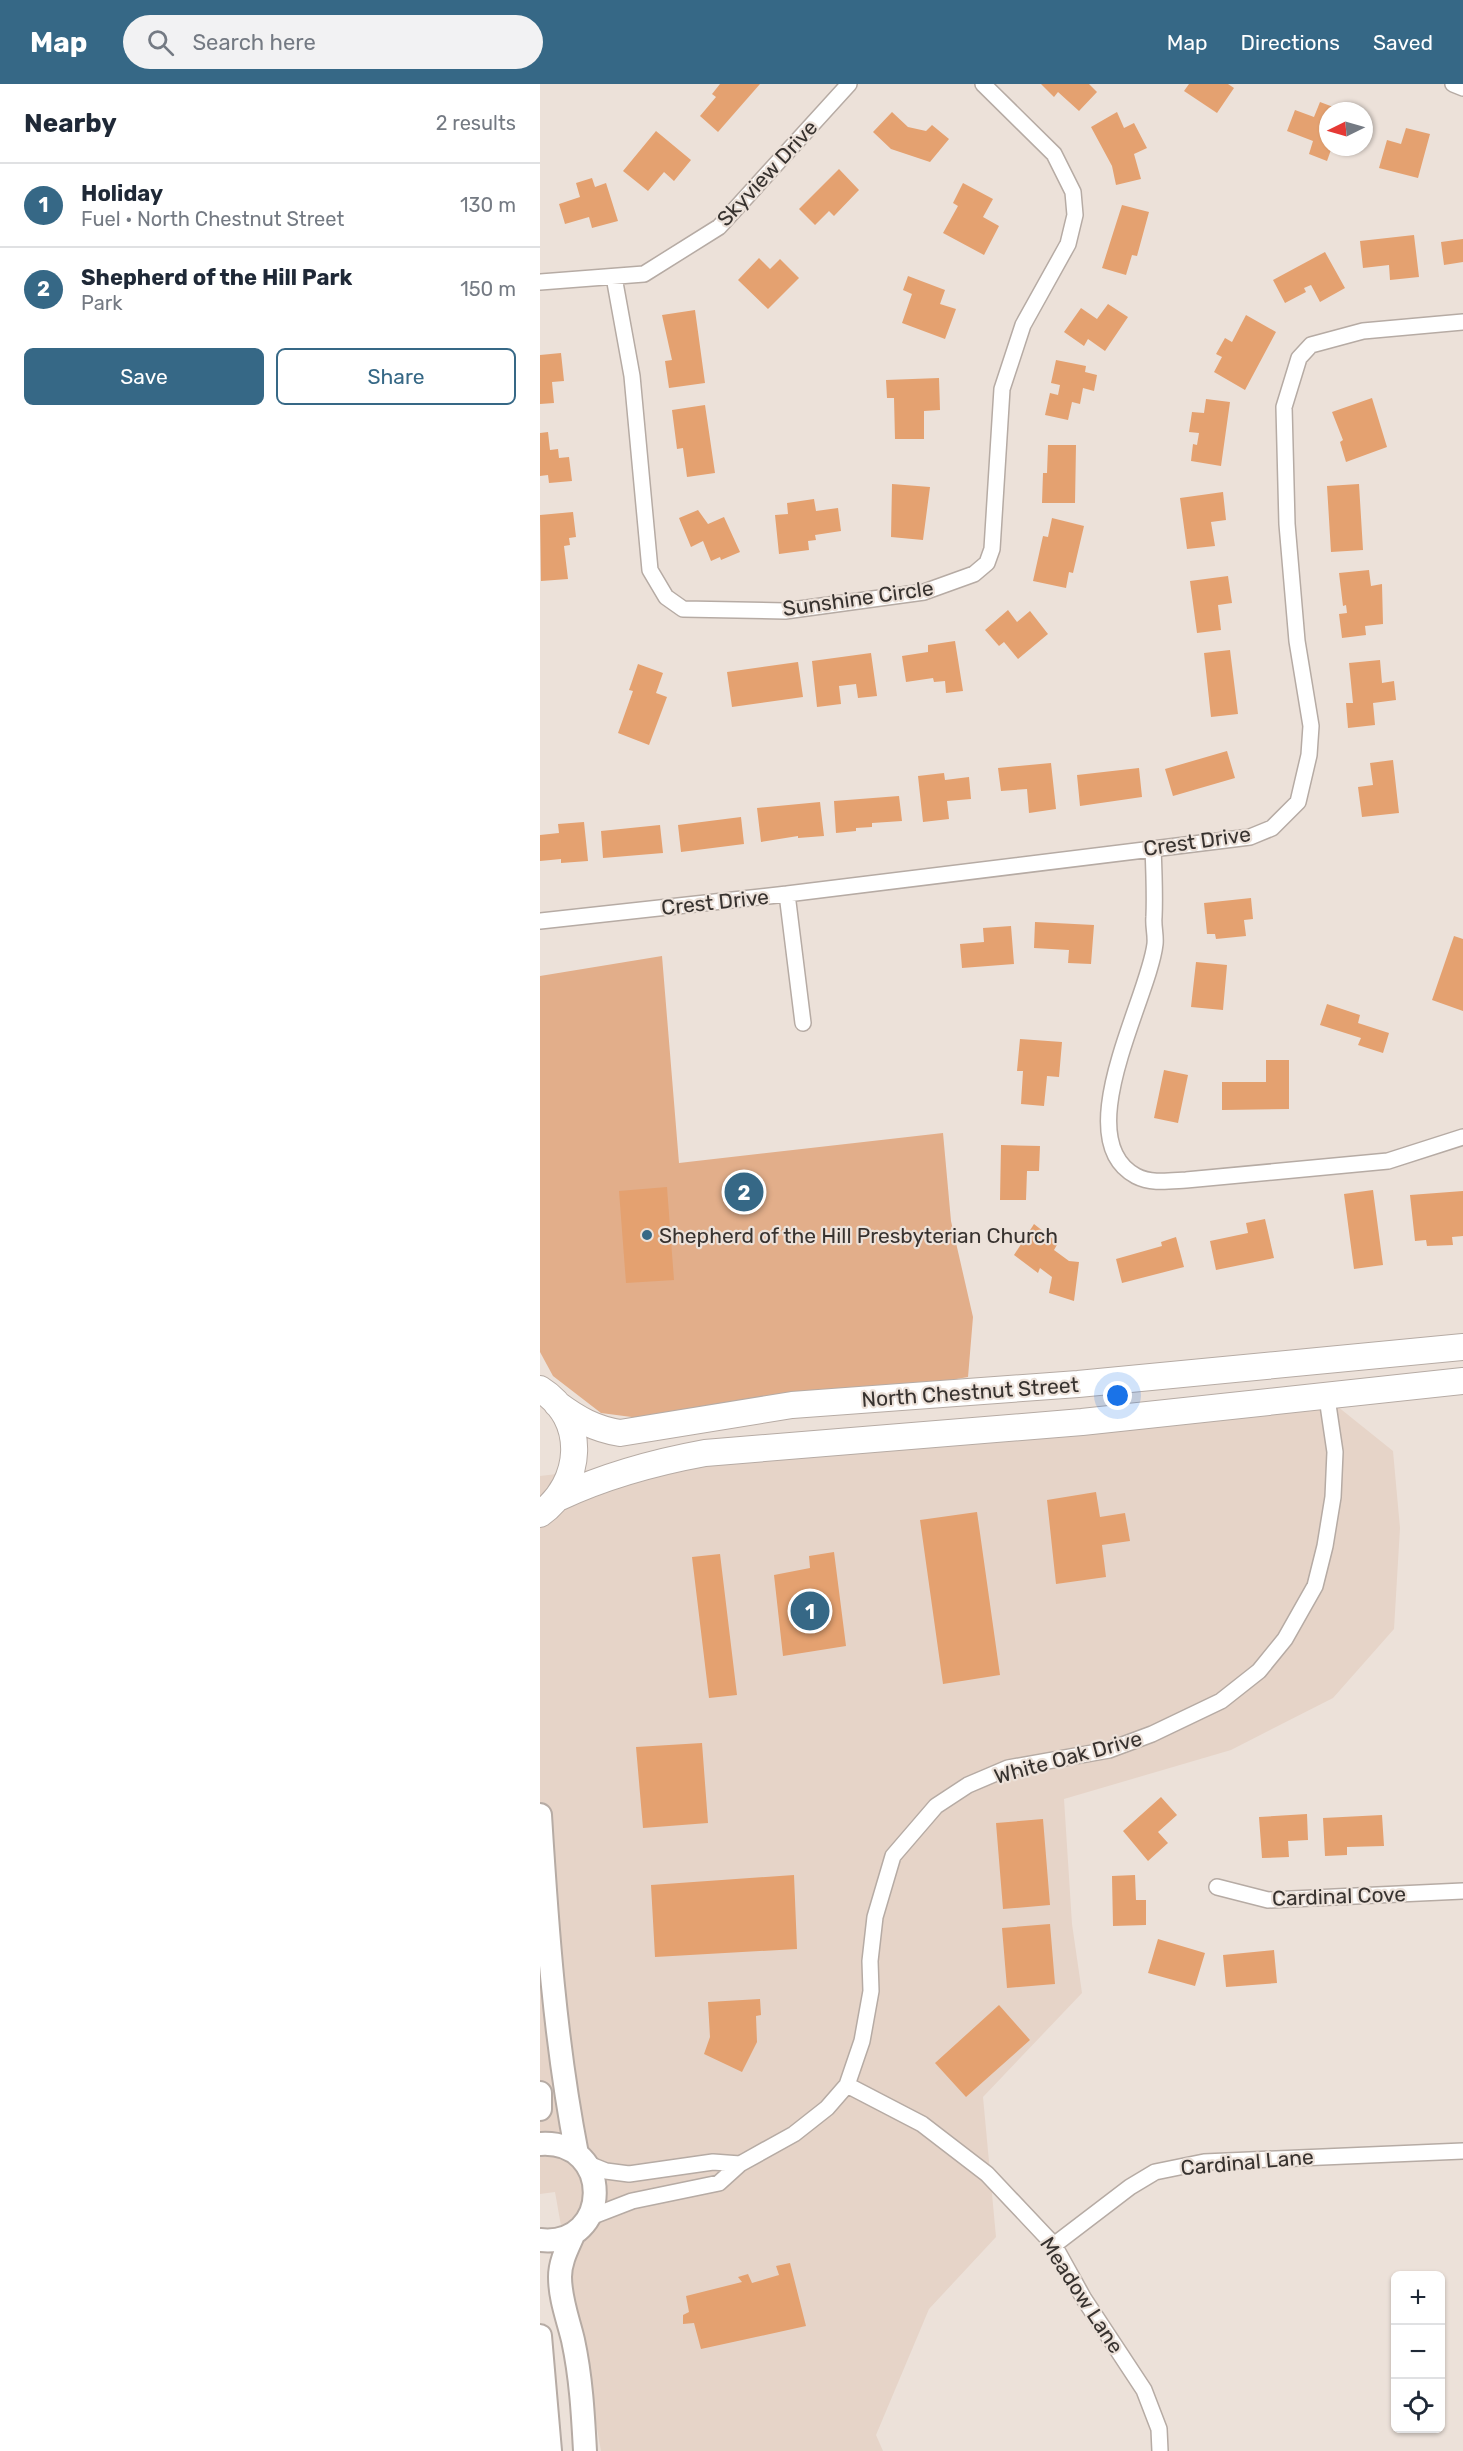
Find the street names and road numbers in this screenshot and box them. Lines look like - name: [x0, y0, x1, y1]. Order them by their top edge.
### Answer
- street label: Skyview Drive: [712, 115, 822, 231]
- street label: Sunshine Circle: [781, 575, 935, 621]
- street label: Crest Drive: [1142, 821, 1252, 861]
- street label: Crest Drive: [660, 884, 770, 920]
- street label: North Chestnut Street: [861, 1372, 1079, 1412]
- street label: White Oak Drive: [991, 1725, 1145, 1789]
- street label: Cardinal Cove: [1272, 1881, 1406, 1911]
- street label: Cardinal Lane: [1179, 2144, 1315, 2180]
- street label: Meadow Lane: [1035, 2232, 1129, 2358]

